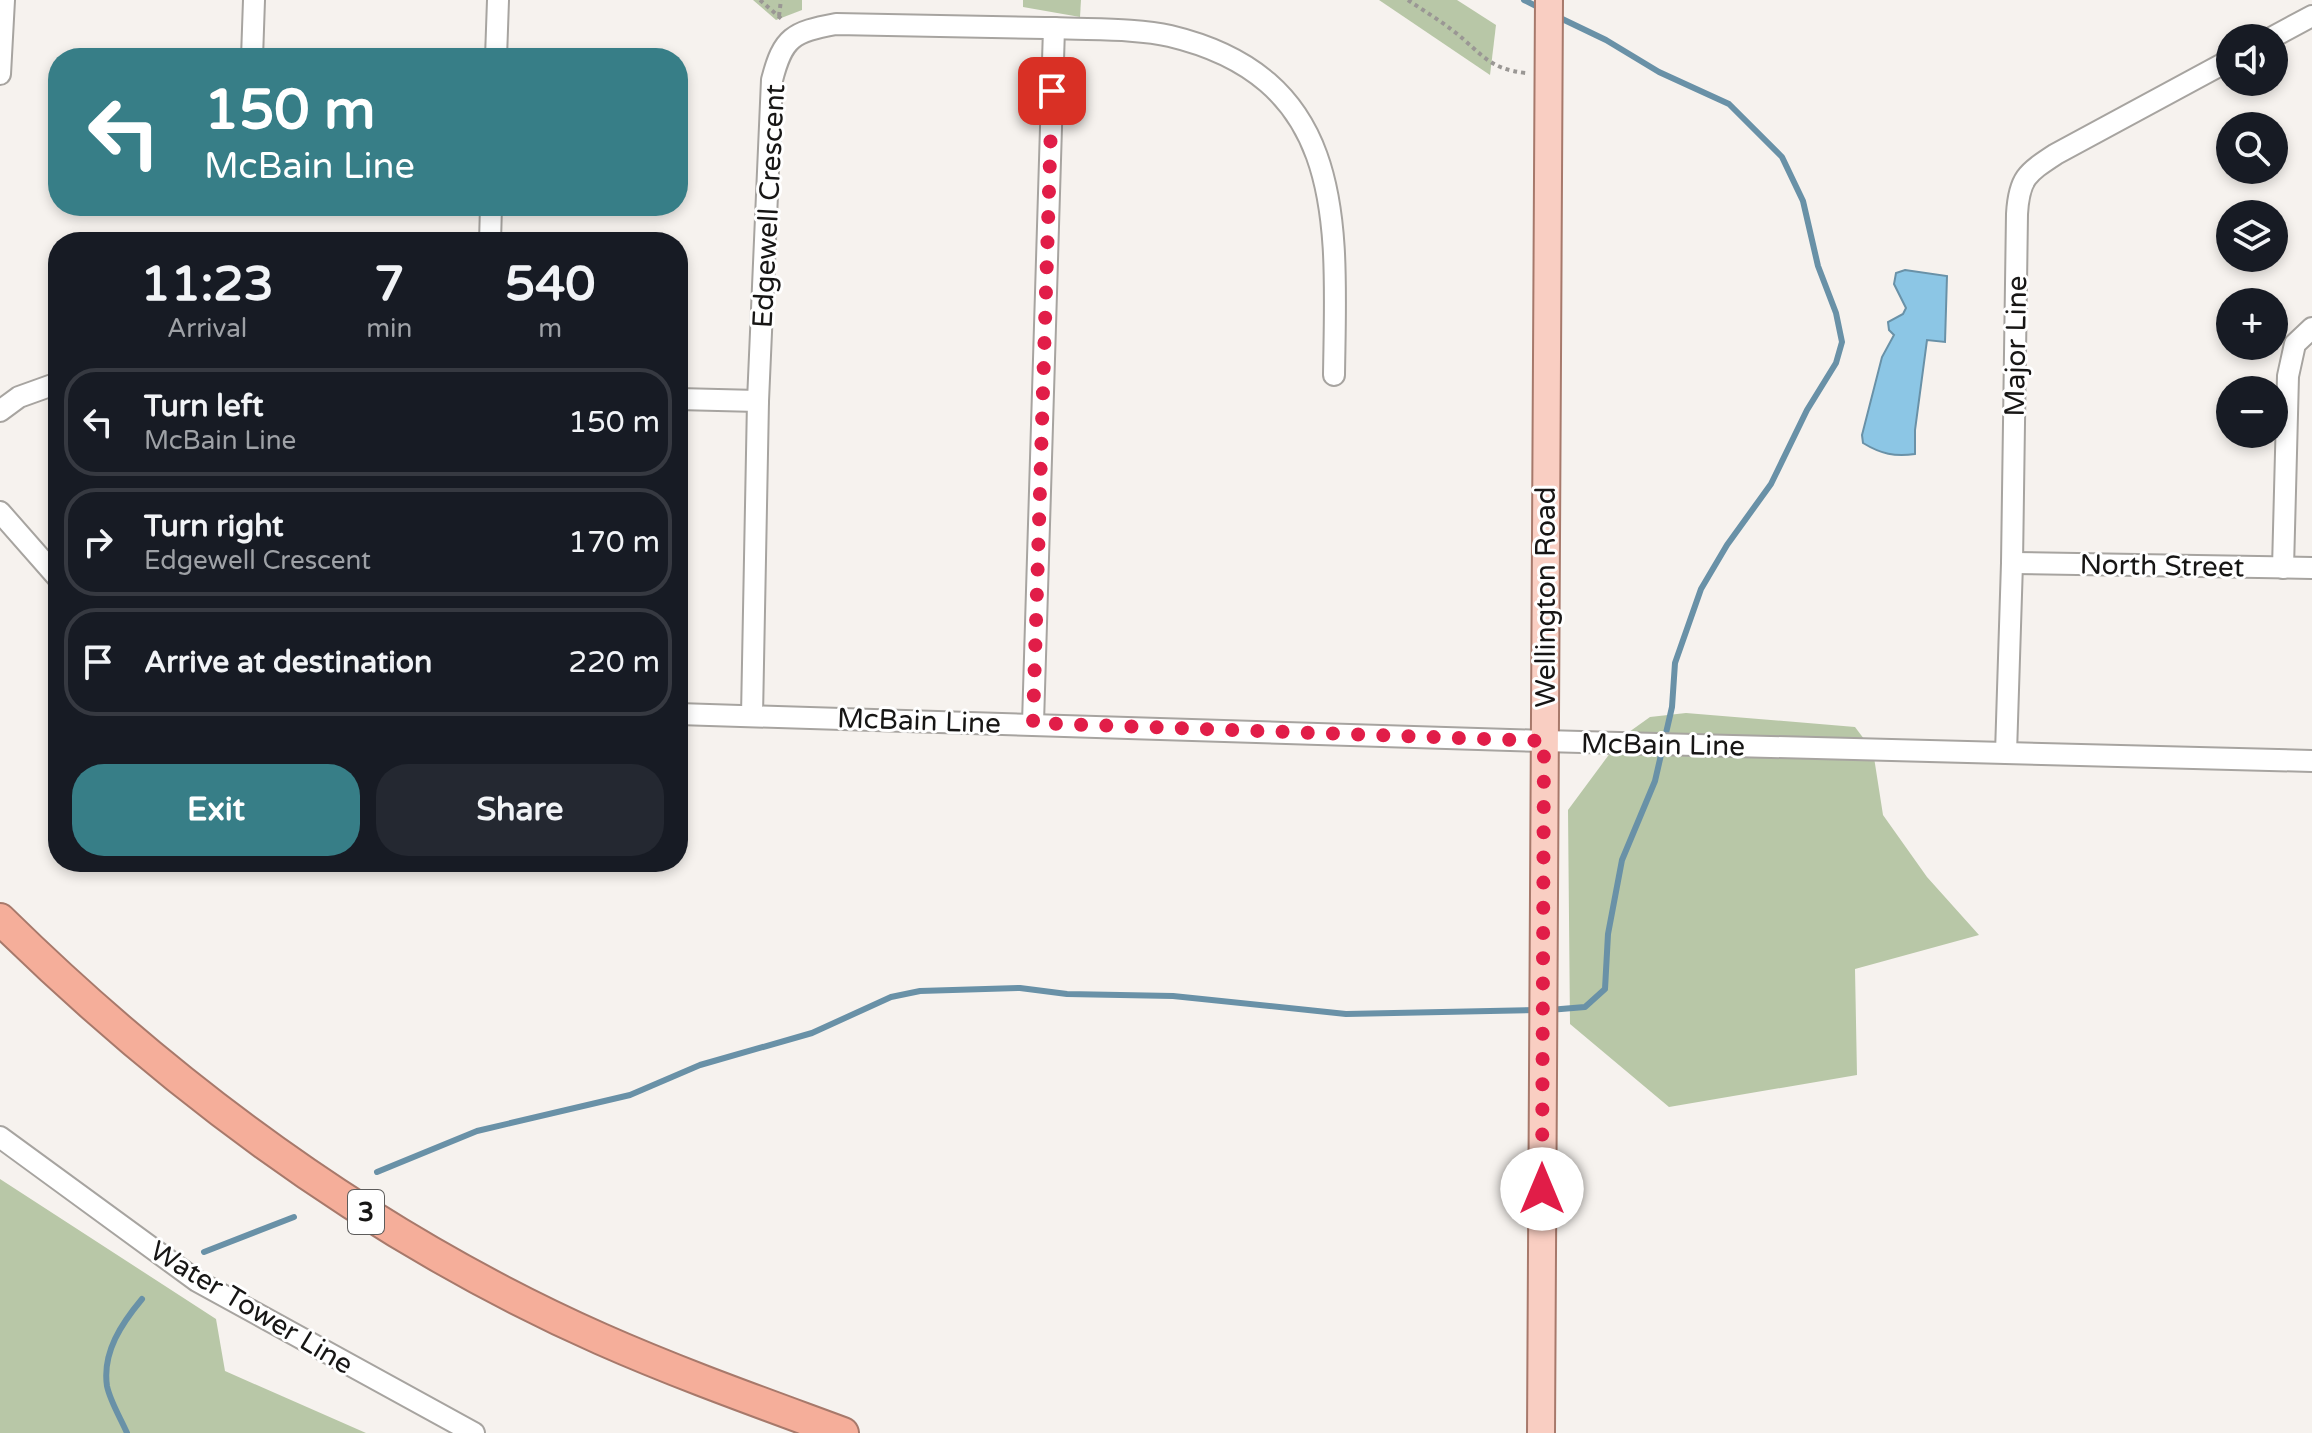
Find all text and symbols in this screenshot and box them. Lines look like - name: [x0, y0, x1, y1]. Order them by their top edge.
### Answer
- map controls: [2216, 24, 2288, 448]
- button: sound: [2216, 24, 2288, 96]
- pin: [1018, 57, 1086, 125]
- icon: arrive: [1030, 69, 1074, 113]
- text: 150 m: [204, 77, 375, 144]
- icon: left: [72, 80, 176, 184]
- street label: Edgewell Crescent: [746, 83, 792, 329]
- button: search: [2216, 112, 2288, 184]
- text: McBain Line: [204, 145, 415, 188]
- button: layers: [2216, 200, 2288, 272]
- text: 11:23: [141, 256, 274, 314]
- text: 7: [374, 256, 404, 314]
- text: 540: [505, 256, 595, 314]
- street label: Major Line: [1998, 275, 2034, 417]
- button: +: [2216, 288, 2288, 360]
- text: Arrival: [167, 313, 247, 344]
- text: min: [366, 313, 412, 344]
- text: m: [538, 313, 562, 344]
- button: −: [2216, 376, 2288, 448]
- text: Turn left: [144, 388, 263, 425]
- icon: left: [76, 400, 120, 444]
- text: 150 m: [568, 404, 660, 441]
- text: McBain Line: [144, 425, 296, 456]
- street label: Wellington Road: [1529, 487, 1563, 707]
- text: Turn right: [144, 508, 284, 545]
- icon: right: [76, 520, 120, 564]
- text: 170 m: [568, 524, 660, 561]
- text: Edgewell Crescent: [144, 545, 371, 576]
- street label: North Street: [2079, 548, 2245, 584]
- icon: arrive: [76, 640, 120, 684]
- text: Arrive at destination: [144, 644, 432, 681]
- text: 220 m: [568, 644, 660, 681]
- street label: McBain Line: [836, 701, 1002, 741]
- street label: McBain Line: [1581, 727, 1745, 763]
- button: Exit: [72, 764, 360, 856]
- button: Share: [376, 764, 664, 856]
- position arrow: [1500, 1147, 1584, 1231]
- road number: 3: [348, 1190, 384, 1234]
- street label: Water Tower Line: [144, 1234, 359, 1382]

